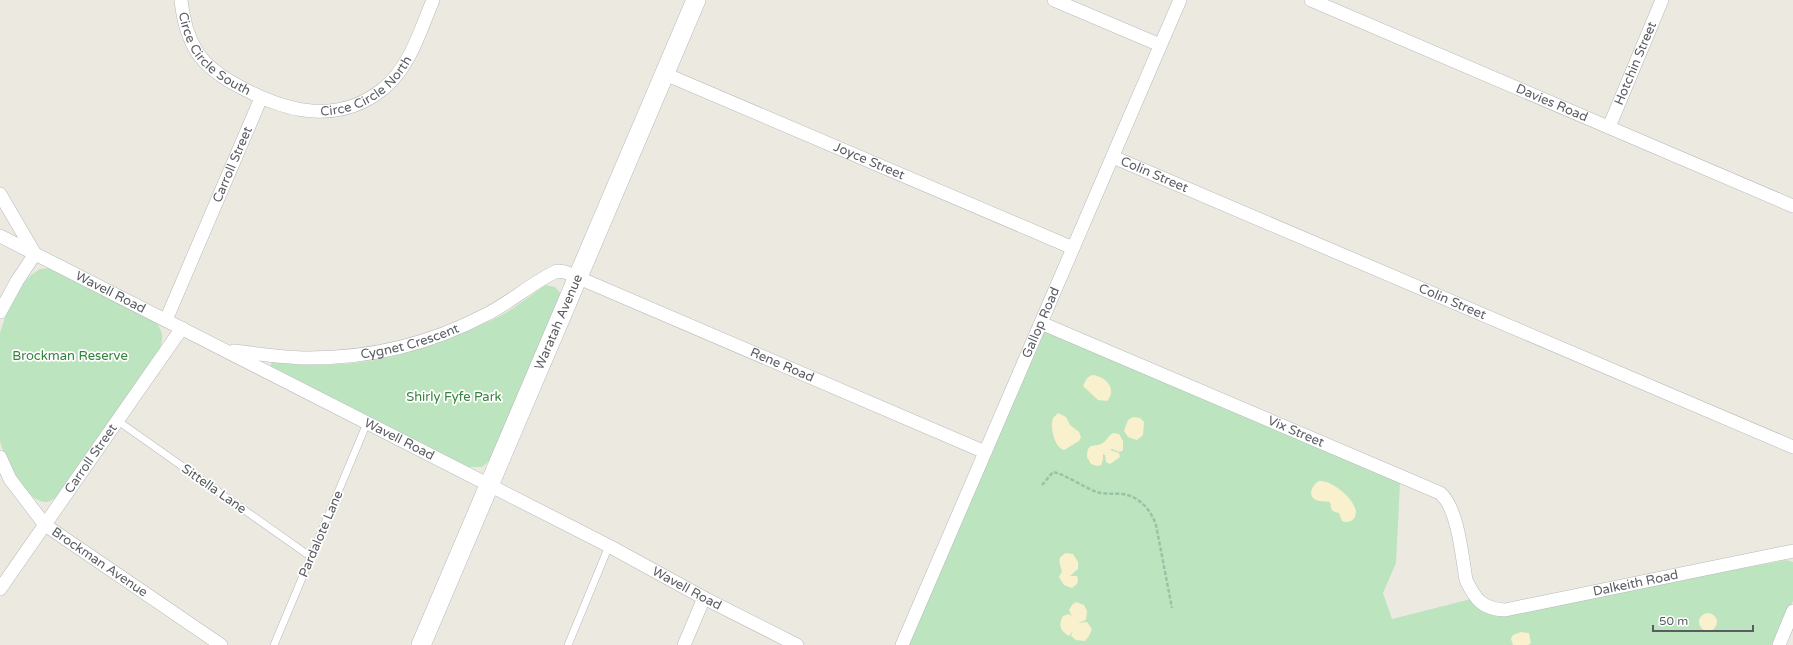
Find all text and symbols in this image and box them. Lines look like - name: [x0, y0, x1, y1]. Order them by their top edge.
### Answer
- street label: Circe Circle South: [175, 11, 253, 99]
- street label: Hotchin Street: [1611, 19, 1660, 107]
- street label: Circe Circle North: [320, 53, 415, 119]
- street label: Davies Road: [1514, 81, 1590, 125]
- street label: Carroll Street: [209, 124, 256, 205]
- street label: Joyce Street: [831, 139, 907, 183]
- street label: Colin Street: [1118, 153, 1191, 196]
- street label: Wavell Road: [73, 268, 148, 317]
- street label: Waratah Avenue: [531, 272, 586, 372]
- street label: Colin Street: [1416, 280, 1489, 323]
- street label: Gallop Road: [1019, 285, 1063, 361]
- street label: Cygnet Crescent: [360, 320, 461, 363]
- street label: Rene Road: [748, 344, 816, 386]
- park label: Brockman Reserve: [12, 348, 128, 364]
- park label: Shirly Fyfe Park: [406, 389, 502, 405]
- street label: Vix Street: [1265, 412, 1326, 451]
- street label: Wavell Road: [361, 415, 437, 464]
- street label: Carroll Street: [61, 421, 121, 496]
- street label: Sittella Lane: [178, 461, 250, 517]
- street label: Pardalote Lane: [296, 488, 346, 580]
- street label: Brockman Avenue: [48, 524, 151, 601]
- street label: Wavell Road: [649, 563, 724, 614]
- street label: Dalkeith Road: [1591, 567, 1680, 600]
- scale bar: [1653, 607, 1753, 633]
- text: 50 m: [1659, 614, 1688, 628]

